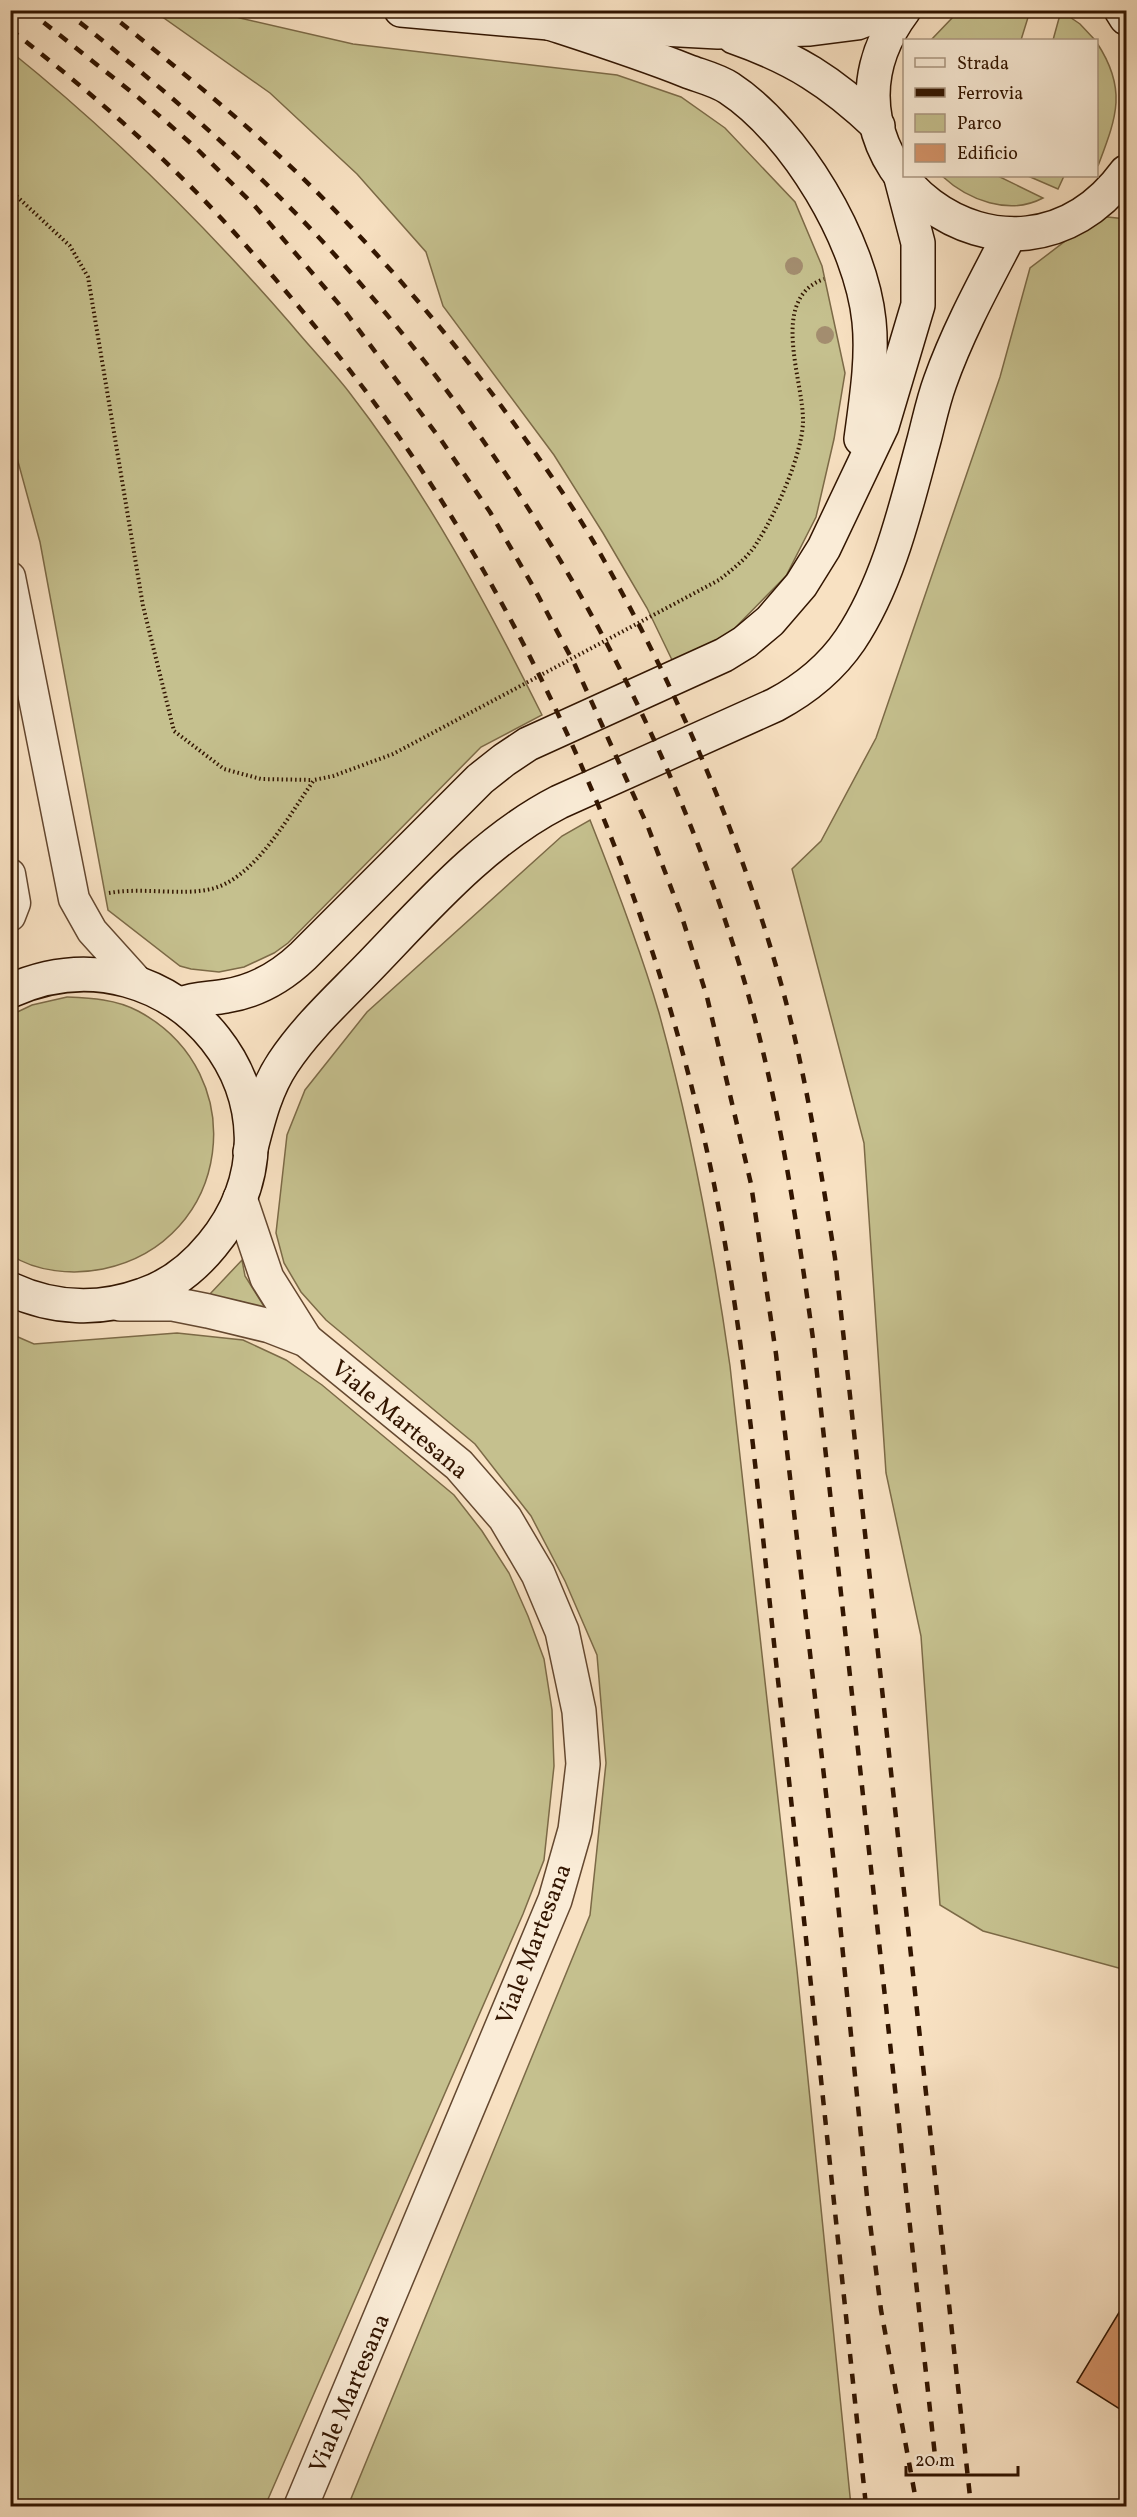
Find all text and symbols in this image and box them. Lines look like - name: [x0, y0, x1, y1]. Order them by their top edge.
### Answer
- legend: [903, 39, 1098, 177]
- text: Strada: [957, 52, 1009, 77]
- text: Ferrovia: [957, 82, 1023, 107]
- text: Parco: [957, 112, 1002, 137]
- text: Edificio: [957, 142, 1018, 167]
- street label: Viale Martesana: [323, 1353, 475, 1488]
- street label: Viale Martesana: [488, 1859, 581, 2030]
- street label: Viale Martesana: [302, 2309, 400, 2479]
- scale bar: [906, 2439, 1018, 2477]
- text: 20 m: [915, 2449, 955, 2474]

